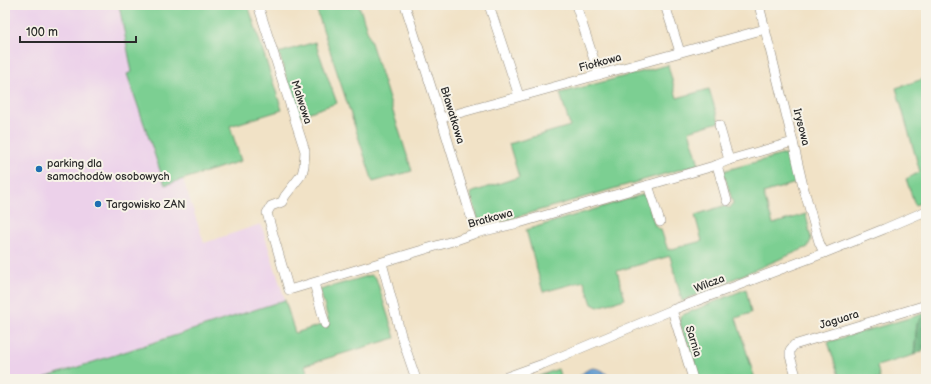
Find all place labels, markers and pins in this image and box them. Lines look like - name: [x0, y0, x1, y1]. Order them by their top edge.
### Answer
- place label: parking dla samochodów osobowych: [47, 157, 170, 183]
- marker: parking dla samochodów osobowych: [34, 164, 44, 174]
- place label: Targowisko ZAN: [106, 198, 186, 211]
- marker: Targowisko ZAN: [93, 199, 103, 209]

